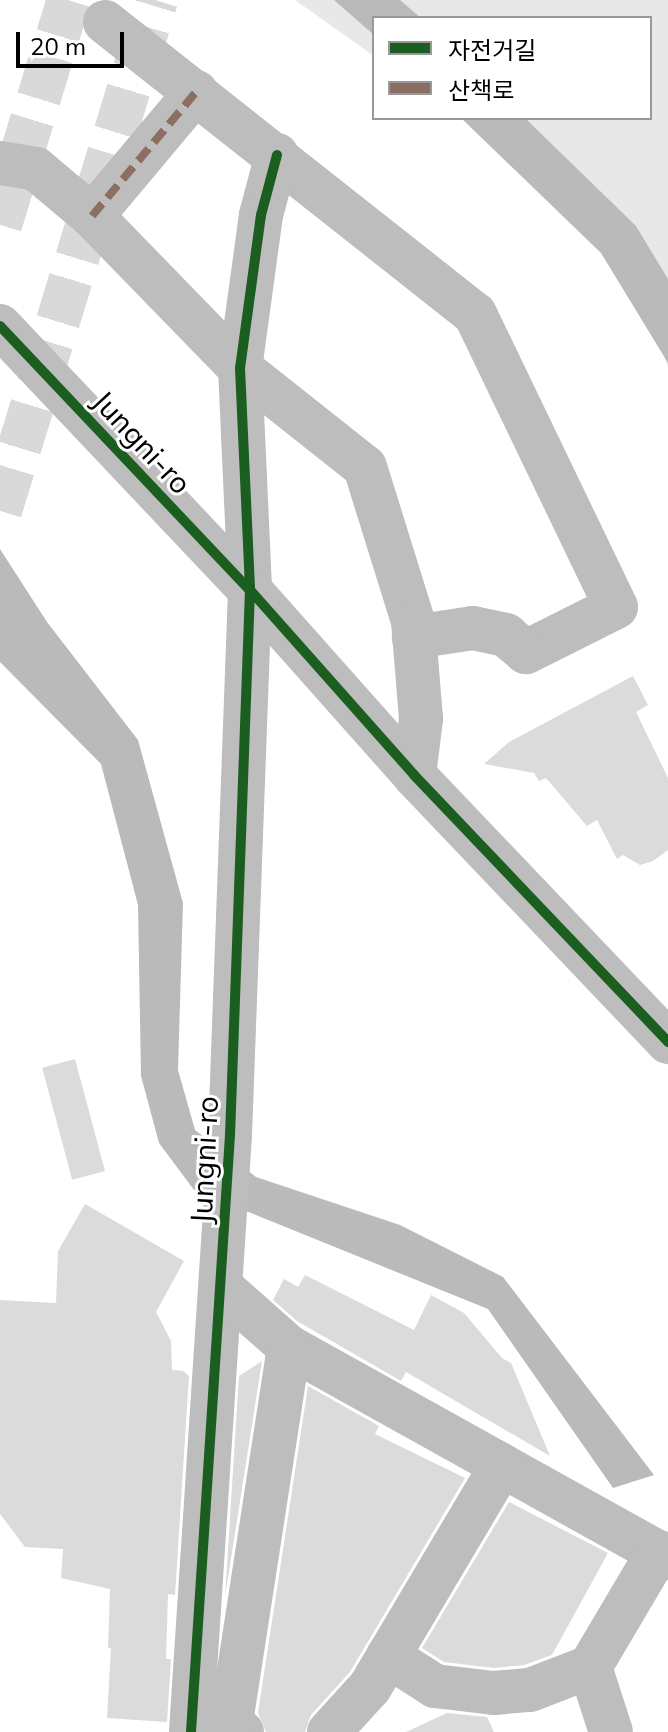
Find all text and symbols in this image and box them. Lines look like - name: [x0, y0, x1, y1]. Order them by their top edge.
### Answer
- scale bar: [20, 16, 128, 66]
- legend: [372, 16, 652, 120]
- text: 20 m: [30, 31, 86, 61]
- text: 자전거길: [448, 35, 536, 65]
- text: 산책로: [448, 75, 514, 105]
- street label: Jungni-ro: [85, 383, 199, 501]
- street label: Jungni-ro: [183, 1095, 225, 1225]

